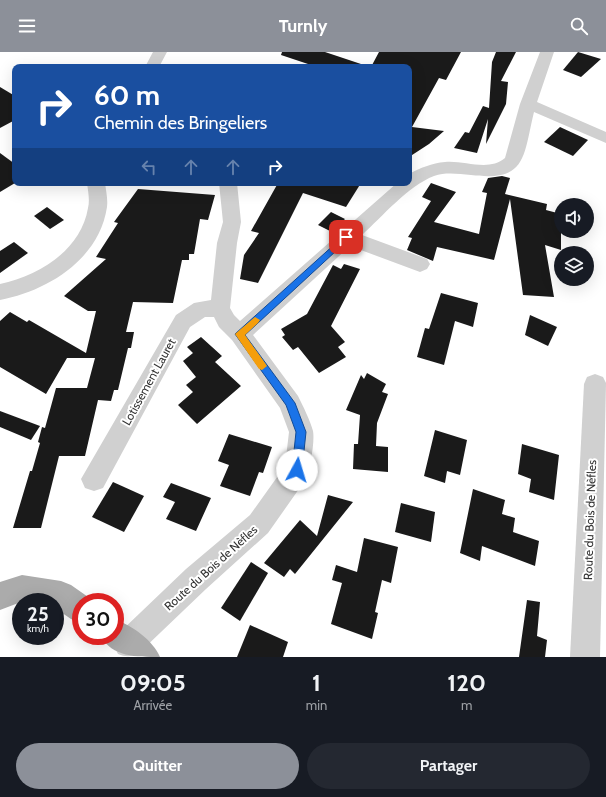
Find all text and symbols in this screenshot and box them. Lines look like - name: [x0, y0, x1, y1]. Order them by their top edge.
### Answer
- icon: menu: [16, 15, 38, 37]
- text: Turnly: [279, 15, 327, 37]
- icon: search: [568, 15, 590, 37]
- text: 60 m: [94, 78, 160, 112]
- icon: right: [28, 80, 80, 132]
- text: Chemin des Bringeliers: [94, 112, 267, 134]
- icon: left: [138, 156, 160, 178]
- icon: ahead: [180, 156, 202, 178]
- icon: ahead: [222, 156, 244, 178]
- icon: right: [264, 156, 286, 178]
- map controls: [554, 198, 594, 286]
- button: sound: [554, 198, 594, 238]
- pin: [329, 220, 363, 254]
- icon: arrive: [335, 226, 357, 248]
- button: layers: [554, 246, 594, 286]
- street label: Lotissement Lauret: [118, 336, 179, 428]
- position arrow: [276, 449, 318, 491]
- street label: Route du Bois de Nèfles: [580, 460, 599, 580]
- street label: Route du Bois de Nèfles: [161, 522, 260, 613]
- speed limit sign: 30: [72, 593, 124, 645]
- text: 25: [27, 602, 49, 626]
- text: km/h: [27, 622, 49, 635]
- text: 09:05: [120, 668, 186, 697]
- text: 1: [312, 668, 321, 697]
- text: 120: [447, 668, 486, 697]
- text: Arrivée: [134, 697, 172, 713]
- text: min: [306, 697, 327, 713]
- text: m: [461, 697, 472, 713]
- button: Quitter: [16, 743, 299, 789]
- button: Partager: [307, 743, 590, 789]

